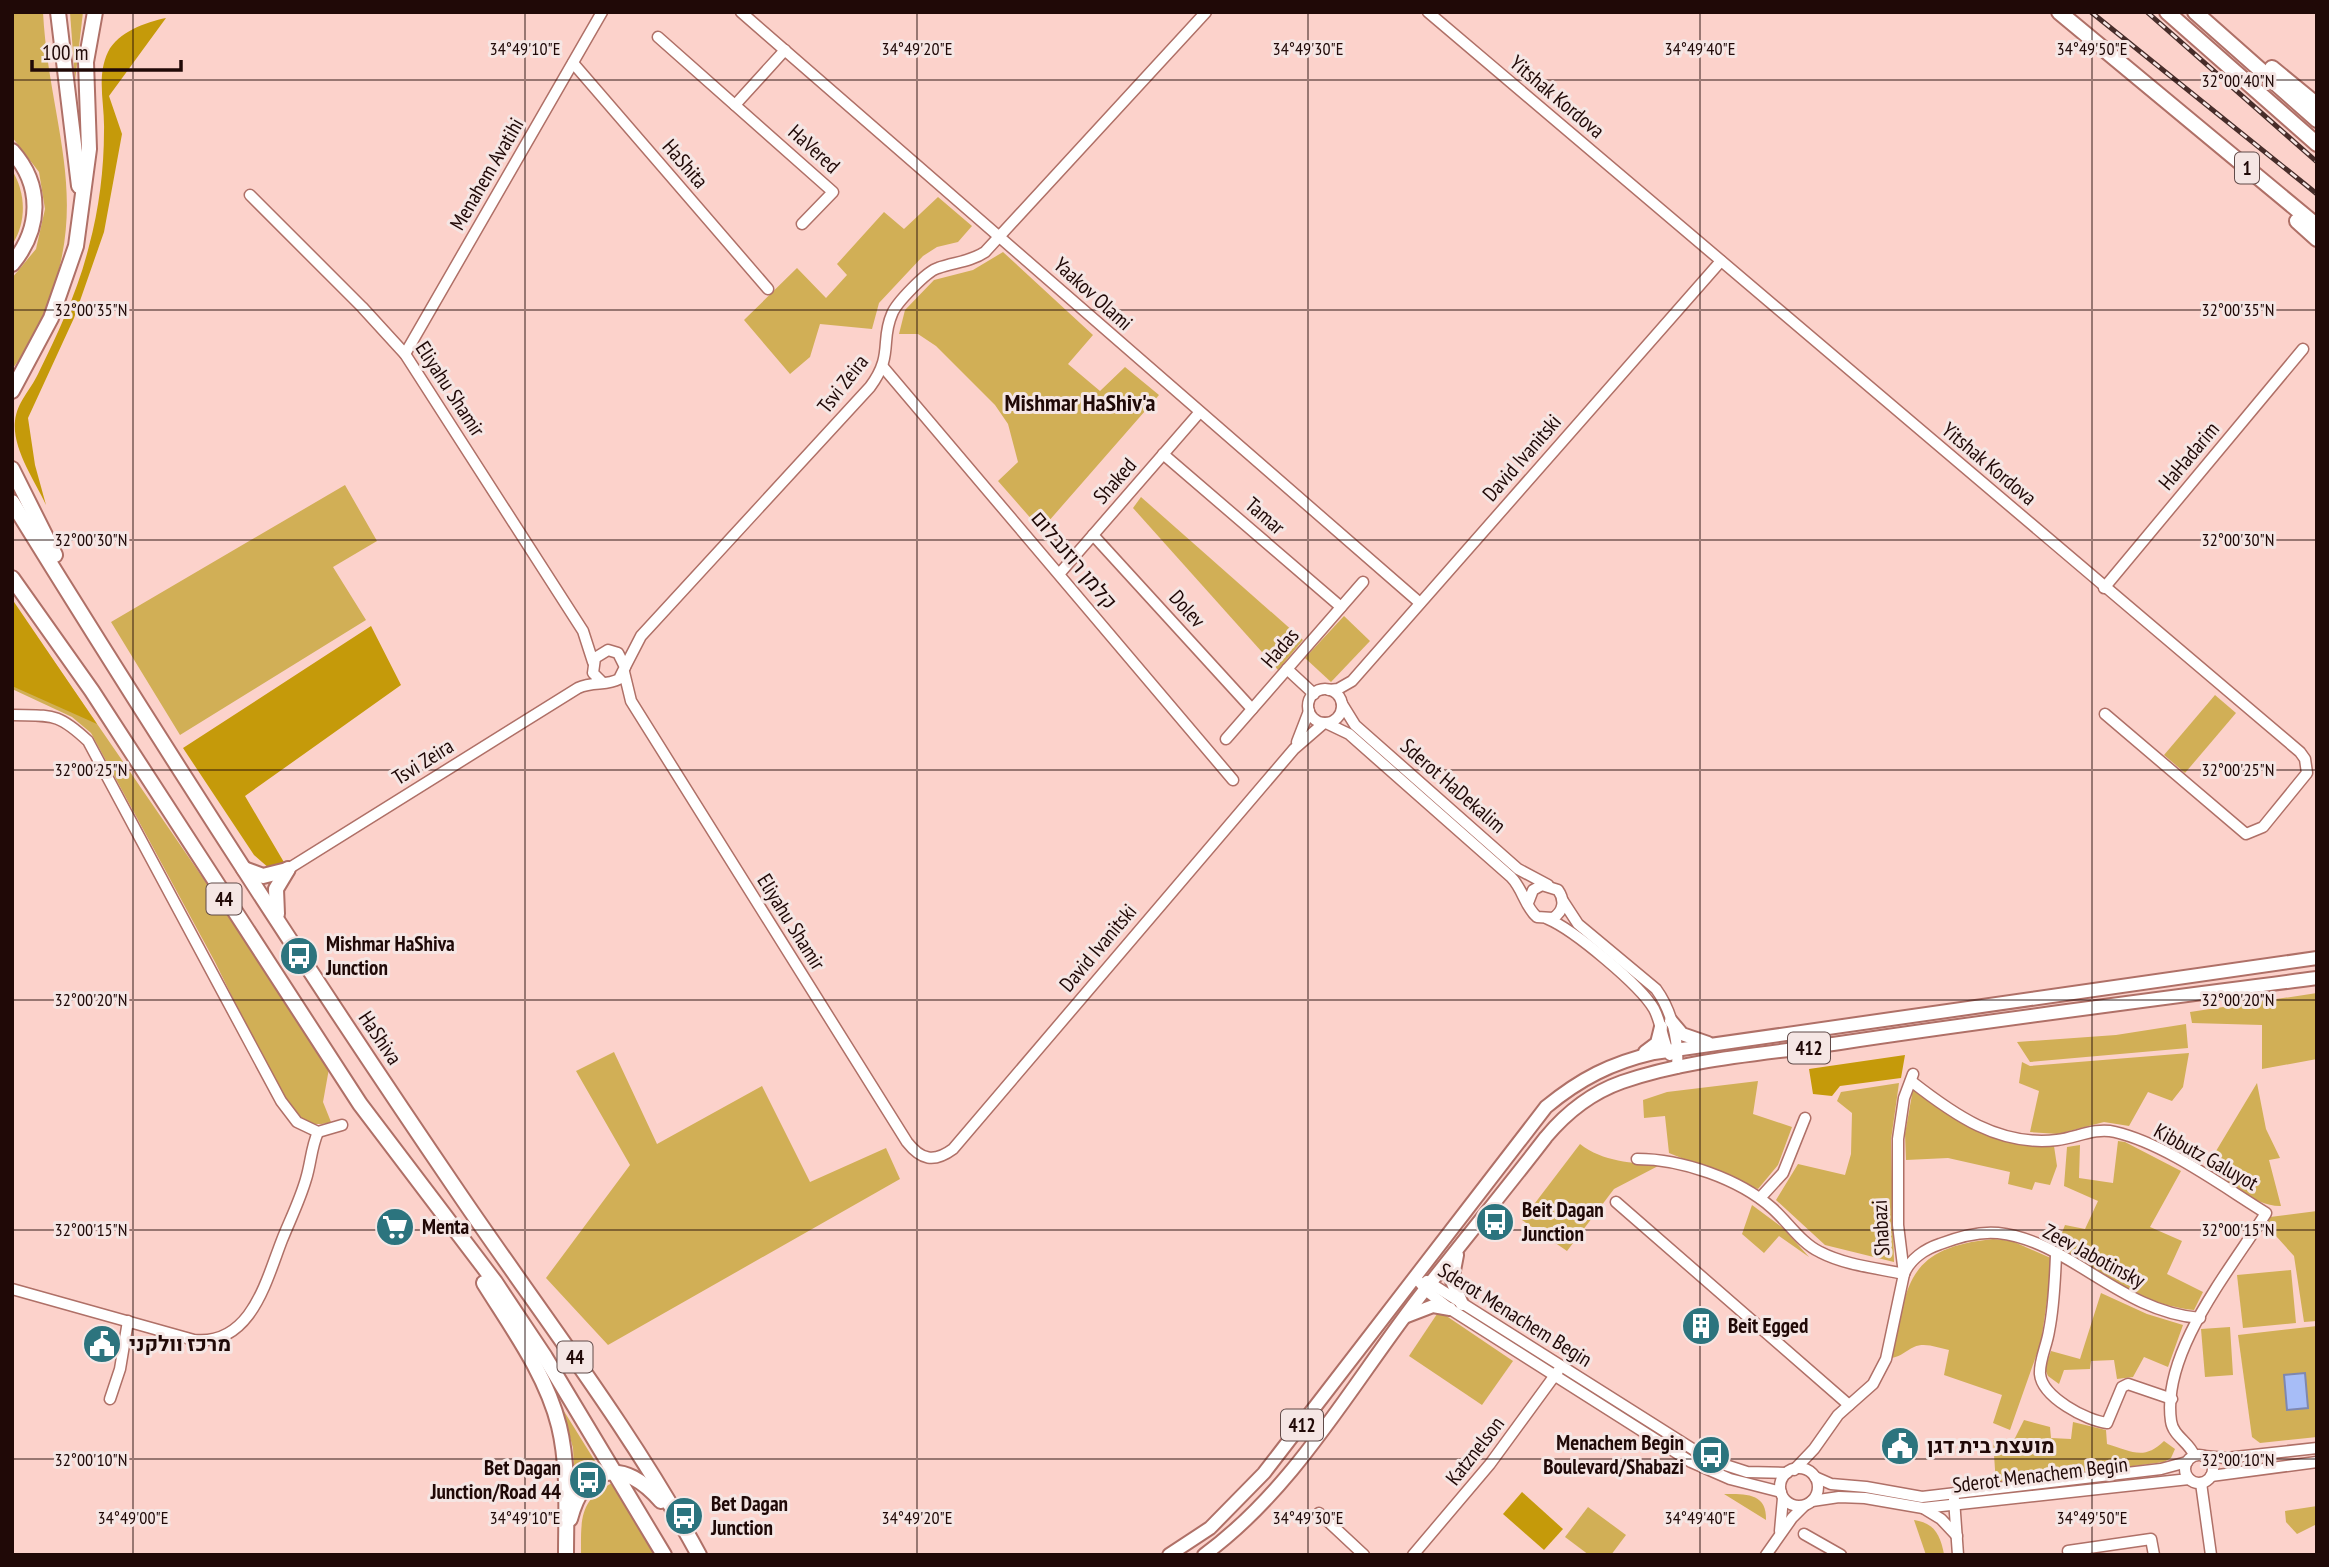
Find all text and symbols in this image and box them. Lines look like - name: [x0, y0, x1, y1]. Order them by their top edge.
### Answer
- scale bar: [32, 28, 180, 72]
- text: 34°49'10"E: [490, 37, 560, 60]
- text: 34°49'20"E: [882, 37, 952, 60]
- text: 34°49'30"E: [1273, 37, 1343, 60]
- text: 34°49'40"E: [1665, 37, 1735, 60]
- text: 34°49'50"E: [2057, 37, 2127, 60]
- text: 100 m: [42, 39, 88, 66]
- street label: Yitshak Kordova: [1504, 49, 1610, 144]
- text: 32°00'40"N: [2202, 69, 2274, 92]
- street label: Menahem Avatihi: [444, 113, 530, 235]
- street label: HaVered: [783, 118, 846, 179]
- street label: HaShita: [657, 133, 714, 194]
- road number: 1: [2235, 152, 2259, 184]
- street label: Yaakov Olami: [1048, 251, 1138, 336]
- text: 32°00'35"N: [55, 298, 127, 321]
- text: 32°00'35"N: [2202, 298, 2274, 321]
- street label: Eliyahu Shamir: [410, 336, 491, 442]
- street label: Tsvi Zeira: [811, 349, 874, 419]
- district label: Mishmar HaShiv'a: [1005, 387, 1156, 418]
- street label: David Ivanitski: [1477, 409, 1567, 507]
- street label: Yitshak Kordova: [1936, 416, 2042, 511]
- street label: HaHadarim: [2152, 416, 2225, 495]
- street label: Shaked: [1087, 452, 1142, 509]
- street label: Tamar: [1240, 491, 1291, 540]
- street label: קלמן רוזנבלום: [1025, 505, 1123, 615]
- text: 32°00'30"N: [55, 528, 127, 551]
- text: 32°00'30"N: [2202, 528, 2274, 551]
- street label: Dolev: [1163, 584, 1212, 634]
- street label: Hadas: [1255, 622, 1304, 673]
- street label: Tsvi Zeira: [387, 732, 458, 791]
- street label: Sderot HaDekalim: [1395, 733, 1512, 839]
- text: 32°00'25"N: [55, 758, 127, 781]
- text: 32°00'25"N: [2202, 758, 2274, 781]
- street label: Eliyahu Shamir: [751, 869, 832, 975]
- road number: 44: [206, 884, 242, 914]
- street label: David Ivanitski: [1053, 898, 1142, 997]
- place label: Mishmar HaShiva Junction: [325, 930, 455, 981]
- bus stop icon: Mishmar HaShiva Junction: [278, 935, 320, 977]
- text: 32°00'20"N: [55, 988, 127, 1011]
- text: 32°00'20"N: [2202, 988, 2274, 1011]
- street label: HaShiva: [353, 1006, 408, 1070]
- road number: 412: [1788, 1032, 1830, 1064]
- street label: Kibbutz Galuyot: [2149, 1117, 2263, 1196]
- place label: Beit Dagan Junction: [1521, 1196, 1604, 1247]
- street label: Shabazi: [1866, 1199, 1895, 1257]
- bus stop icon: Beit Dagan Junction: [1474, 1201, 1516, 1243]
- supermarket icon: Menta: [374, 1206, 416, 1248]
- place label: Menta: [422, 1213, 469, 1240]
- street label: Zeev Jabotinsky: [2039, 1217, 2150, 1294]
- text: 32°00'15"N: [55, 1218, 127, 1241]
- text: 32°00'15"N: [2202, 1218, 2274, 1241]
- street label: Sderot Menachem Begin: [1433, 1256, 1597, 1373]
- building icon: Beit Egged: [1680, 1305, 1722, 1347]
- place label: Beit Egged: [1728, 1312, 1808, 1339]
- public building icon: מרכז וולקני: [81, 1323, 123, 1365]
- place label: מרכז וולקני: [129, 1330, 231, 1357]
- road number: 44: [558, 1342, 592, 1372]
- road number: 412: [1281, 1410, 1323, 1441]
- street label: Katznelson: [1439, 1411, 1510, 1490]
- public building icon: מועצת בית דגן: [1879, 1425, 1921, 1467]
- place label: Menachem Begin Boulevard/Shabazi: [1543, 1429, 1684, 1480]
- place label: מועצת בית דגן: [1927, 1432, 2055, 1459]
- bus stop icon: Menachem Begin Boulevard/Shabazi: [1690, 1434, 1732, 1476]
- text: 32°00'10"N: [55, 1448, 127, 1471]
- text: 32°00'10"N: [2202, 1448, 2274, 1471]
- street label: Sderot Menachem Begin: [1951, 1450, 2129, 1499]
- place label: Bet Dagan Junction/Road 44: [429, 1454, 561, 1505]
- bus stop icon: Bet Dagan Junction/Road 44: [567, 1459, 609, 1501]
- place label: Bet Dagan Junction: [710, 1490, 788, 1541]
- bus stop icon: Bet Dagan Junction: [663, 1495, 705, 1537]
- text: 34°49'00"E: [98, 1506, 168, 1529]
- text: 34°49'10"E: [490, 1506, 560, 1529]
- text: 34°49'20"E: [882, 1506, 952, 1529]
- text: 34°49'30"E: [1273, 1506, 1343, 1529]
- text: 34°49'40"E: [1665, 1506, 1735, 1529]
- text: 34°49'50"E: [2057, 1506, 2127, 1529]

